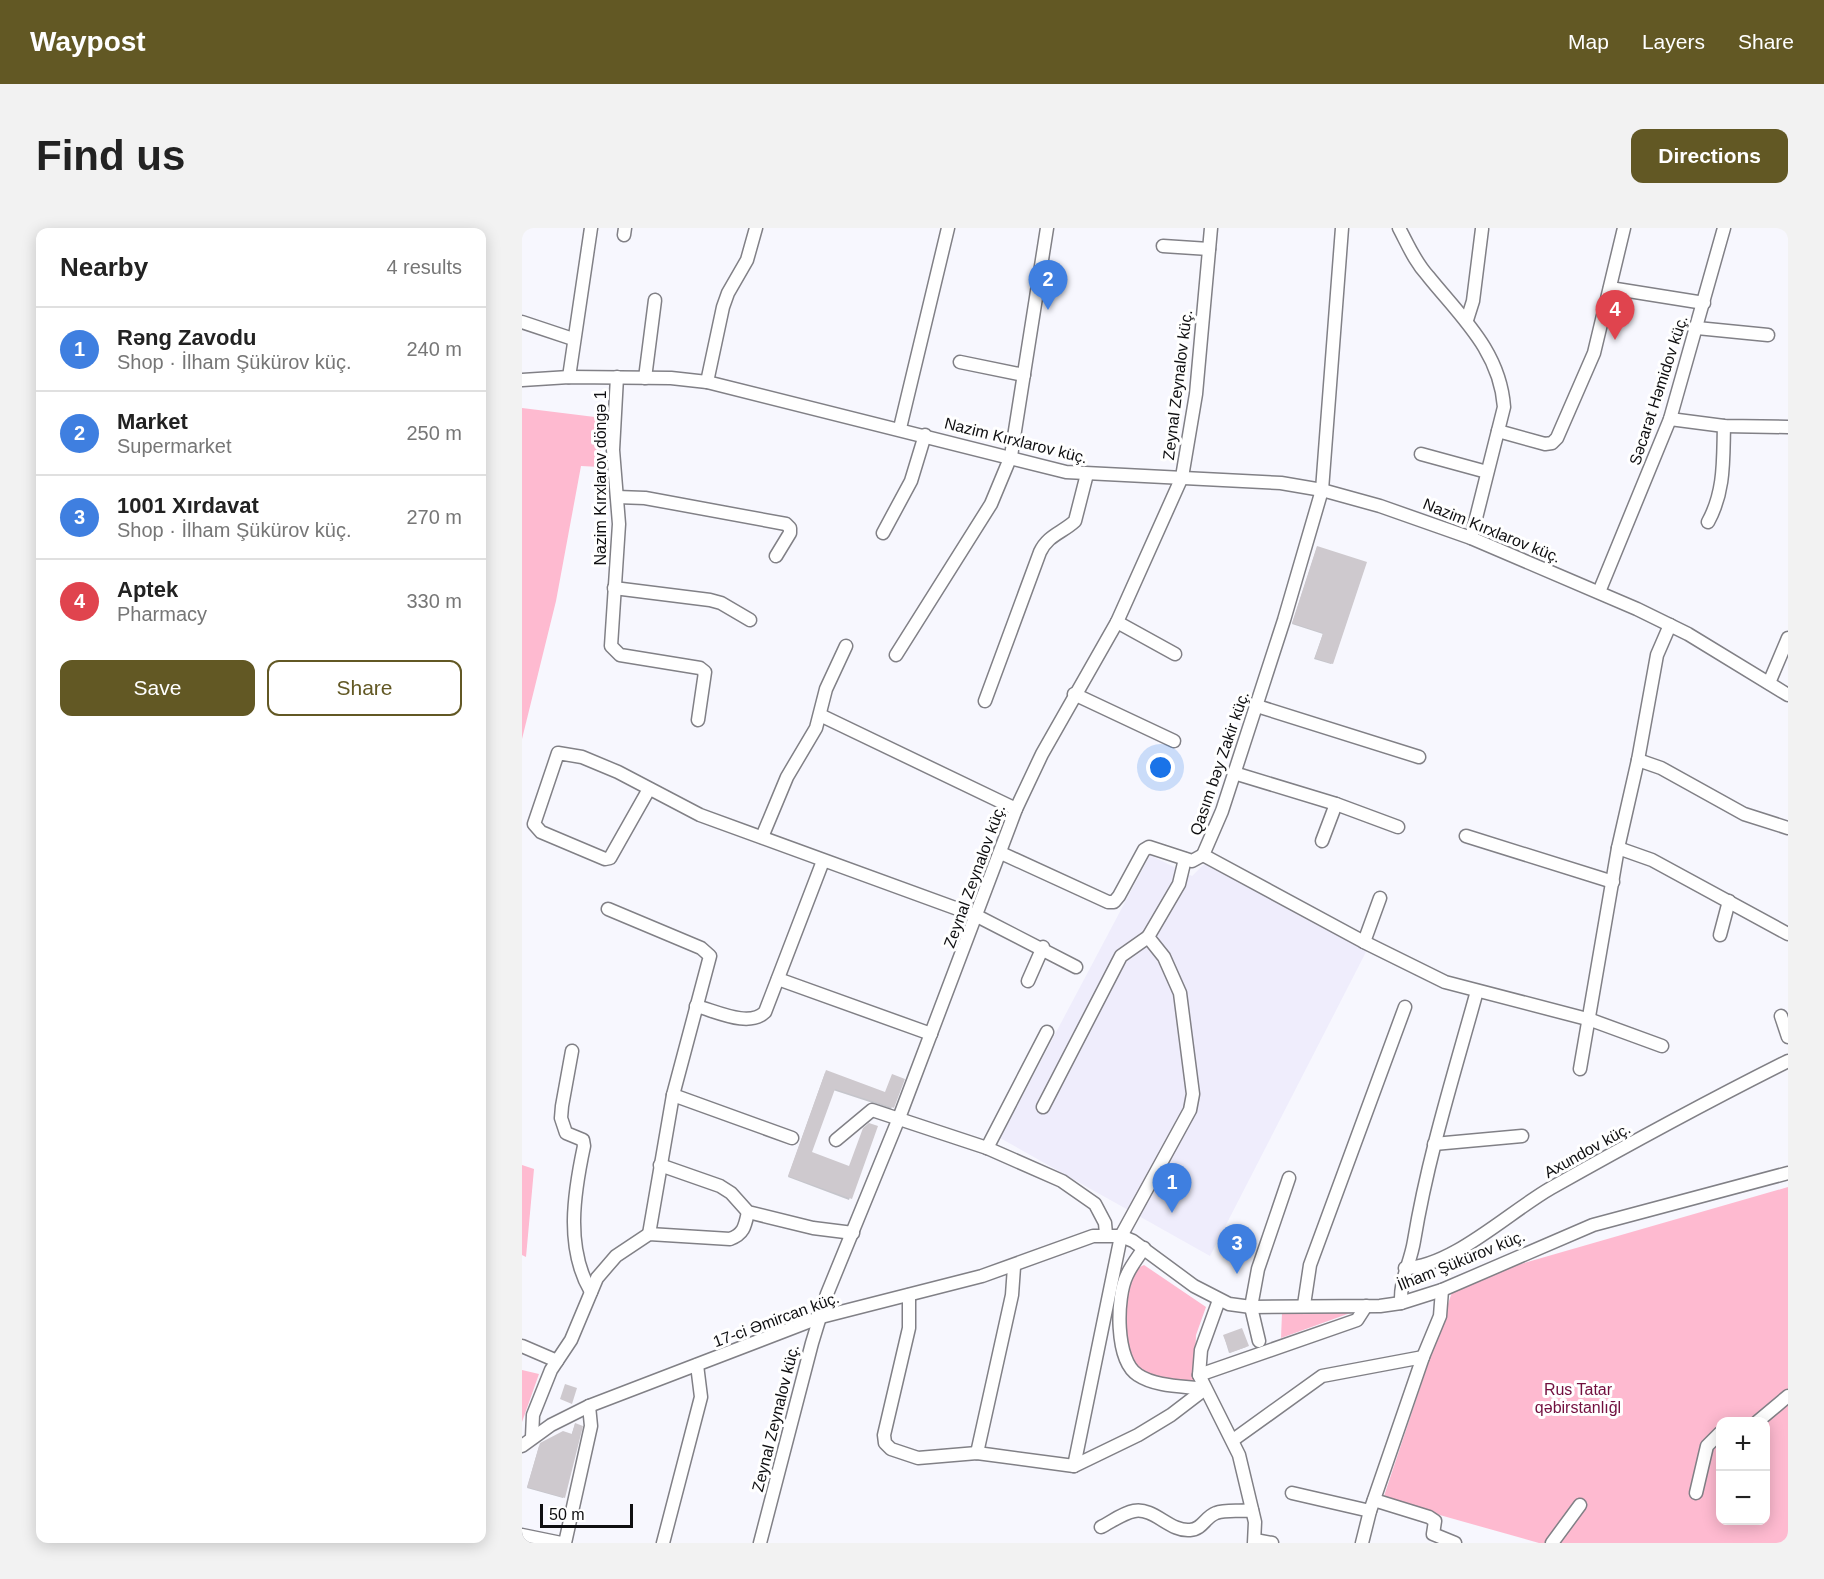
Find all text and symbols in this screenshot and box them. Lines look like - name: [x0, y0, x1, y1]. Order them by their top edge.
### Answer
- text: Waypost: [30, 26, 146, 57]
- text: Map: [1568, 30, 1609, 53]
- text: Layers: [1642, 30, 1705, 53]
- text: Share: [1738, 30, 1794, 53]
- button: Directions: [1631, 129, 1788, 183]
- text: Find us: [36, 132, 185, 179]
- text: Nearby: [60, 252, 148, 282]
- text: 4 results: [386, 256, 462, 278]
- pin: 2: [1028, 260, 1068, 310]
- pin: 4: [1596, 291, 1634, 340]
- street label: Zeynal Zeynalov küç.: [1160, 309, 1195, 461]
- street label: Səcarət Həmidov küç.: [1626, 313, 1691, 467]
- text: Rəng Zavodu: [117, 325, 256, 350]
- text: 1: [74, 338, 85, 360]
- text: 240 m: [406, 338, 462, 360]
- text: Shop · İlham Şükürov küç.: [117, 351, 352, 373]
- street label: Nazim Kırxlarov döngə 1: [592, 390, 609, 566]
- text: Market: [117, 409, 188, 434]
- street label: Nazim Kırxlarov küç.: [943, 414, 1089, 466]
- text: 2: [74, 422, 85, 444]
- text: 250 m: [406, 422, 462, 444]
- text: Supermarket: [117, 435, 232, 457]
- text: 1001 Xırdavat: [117, 493, 259, 518]
- street label: Nazim Kırxlarov küç.: [1421, 495, 1563, 566]
- text: 3: [74, 506, 85, 528]
- text: 270 m: [406, 506, 462, 528]
- text: Shop · İlham Şükürov küç.: [117, 519, 352, 541]
- text: Aptek: [117, 577, 178, 602]
- text: 4: [74, 590, 85, 612]
- text: 330 m: [406, 590, 462, 612]
- text: Pharmacy: [117, 603, 207, 625]
- button: Save: [60, 660, 255, 716]
- button: Share: [267, 660, 462, 716]
- street label: Qasım bəy Zakir küç.: [1187, 689, 1252, 837]
- your location: [1146, 753, 1175, 782]
- street label: Zeynal Zeynalov küç.: [941, 802, 1008, 950]
- street label: Axundov küç.: [1541, 1120, 1633, 1181]
- pin: 1: [1152, 1164, 1192, 1213]
- pin: 3: [1218, 1224, 1256, 1274]
- street label: İlham Şükürov küç.: [1395, 1226, 1527, 1294]
- street label: 17-ci Əmircan küç.: [711, 1289, 842, 1350]
- street label: Zeynal Zeynalov küç.: [749, 1343, 802, 1494]
- park label: Rus Tatar qəbirstanlığl: [1535, 1381, 1621, 1416]
- map controls: [1716, 1417, 1770, 1525]
- button: +: [1716, 1417, 1770, 1471]
- button: −: [1716, 1471, 1770, 1525]
- scale bar: [540, 1501, 633, 1528]
- text: 50 m: [549, 1506, 585, 1523]

